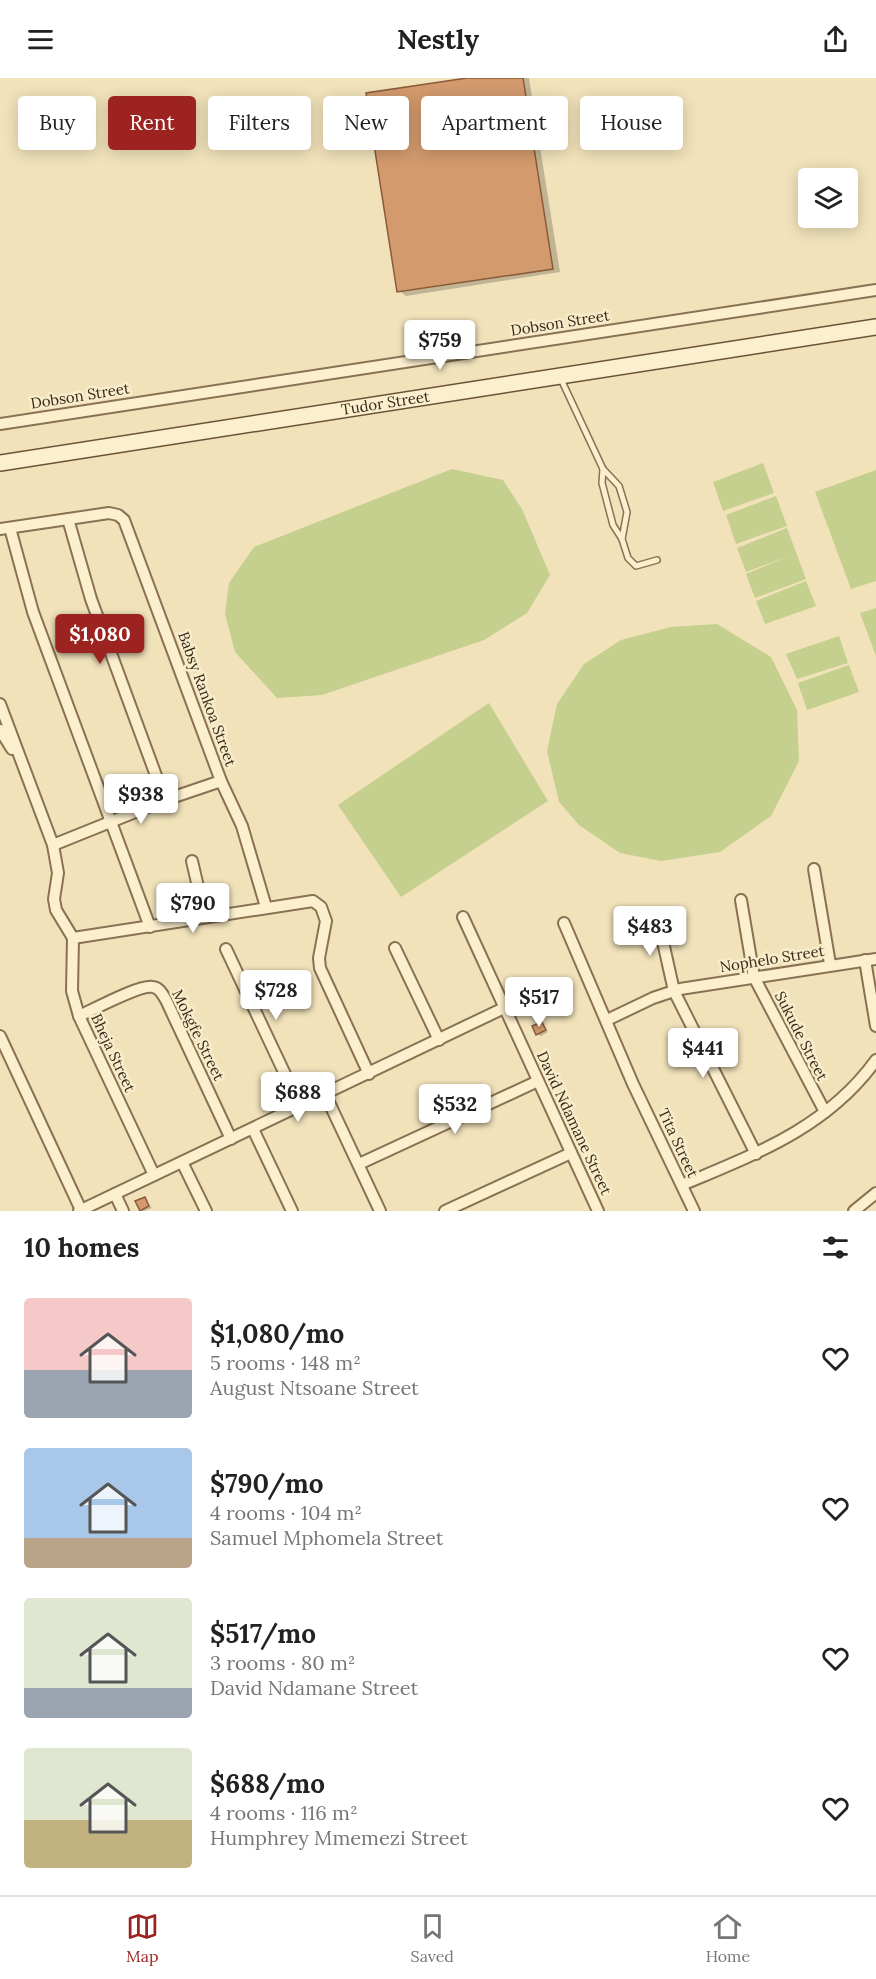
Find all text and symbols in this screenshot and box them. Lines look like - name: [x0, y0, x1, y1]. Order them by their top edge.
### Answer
- text: Nestly: [397, 22, 479, 56]
- icon: menu: [24, 23, 57, 56]
- icon: share: [819, 23, 852, 56]
- chip: Buy: [18, 96, 96, 150]
- chip: Rent: [108, 96, 196, 150]
- chip: Filters: [208, 96, 311, 150]
- chip: New: [323, 96, 409, 150]
- chip: Apartment: [421, 96, 568, 150]
- chip: House: [580, 96, 683, 150]
- map controls: [798, 168, 858, 228]
- button: layers: [798, 168, 858, 228]
- street label: Dobson Street: [509, 305, 611, 340]
- pin: $759: [404, 320, 476, 371]
- text: $759: [418, 327, 462, 352]
- street label: Dobson Street: [29, 378, 131, 413]
- street label: Tudor Street: [340, 386, 431, 419]
- pin: $1,080: [51, 614, 149, 665]
- text: $1,080: [69, 621, 131, 646]
- street label: Babsy Rankoa Street: [174, 629, 241, 769]
- pin: $938: [105, 774, 177, 825]
- text: $938: [118, 781, 164, 806]
- pin: $790: [157, 883, 229, 934]
- text: $790: [170, 890, 216, 915]
- pin: $483: [614, 906, 686, 957]
- text: $483: [627, 913, 673, 938]
- street label: Nophelo Street: [718, 941, 826, 976]
- pin: $728: [240, 970, 312, 1021]
- text: $728: [254, 977, 298, 1002]
- pin: $517: [503, 977, 575, 1028]
- text: $517: [519, 984, 559, 1009]
- street label: Mokgfe Street: [168, 986, 229, 1084]
- street label: Sukude Street: [771, 988, 832, 1084]
- street label: Bheja Street: [87, 1011, 140, 1095]
- pin: $441: [667, 1028, 739, 1079]
- text: $441: [682, 1035, 724, 1060]
- street label: David Ndamane Street: [533, 1048, 616, 1198]
- pin: $688: [262, 1072, 334, 1123]
- text: $688: [275, 1079, 321, 1104]
- pin: $532: [419, 1084, 491, 1135]
- text: $532: [433, 1091, 477, 1116]
- street label: Tita Street: [654, 1105, 703, 1181]
- text: 10 homes: [24, 1231, 139, 1264]
- icon: filters: [819, 1231, 852, 1264]
- text: $1,080/mo: [210, 1317, 344, 1350]
- icon: home: [72, 1322, 144, 1394]
- icon: heart: [819, 1342, 852, 1375]
- text: 5 rooms · 148 m²: [210, 1350, 361, 1375]
- text: August Ntsoane Street: [210, 1375, 419, 1400]
- text: $790/mo: [210, 1467, 323, 1500]
- icon: home: [72, 1472, 144, 1544]
- icon: heart: [819, 1492, 852, 1525]
- text: 4 rooms · 104 m²: [210, 1500, 362, 1525]
- text: Samuel Mphomela Street: [210, 1525, 443, 1550]
- text: $517/mo: [210, 1617, 316, 1650]
- icon: home: [72, 1622, 144, 1694]
- icon: heart: [819, 1642, 852, 1675]
- text: 3 rooms · 80 m²: [210, 1650, 355, 1675]
- text: David Ndamane Street: [210, 1675, 418, 1700]
- text: $688/mo: [210, 1767, 325, 1800]
- icon: home: [72, 1772, 144, 1844]
- icon: heart: [819, 1792, 852, 1825]
- text: 4 rooms · 116 m²: [210, 1800, 358, 1825]
- text: Humphrey Mmemezi Street: [210, 1825, 468, 1850]
- tab: Map: [126, 1910, 159, 1966]
- tab: Saved: [411, 1910, 454, 1966]
- tab: Home: [706, 1910, 750, 1966]

